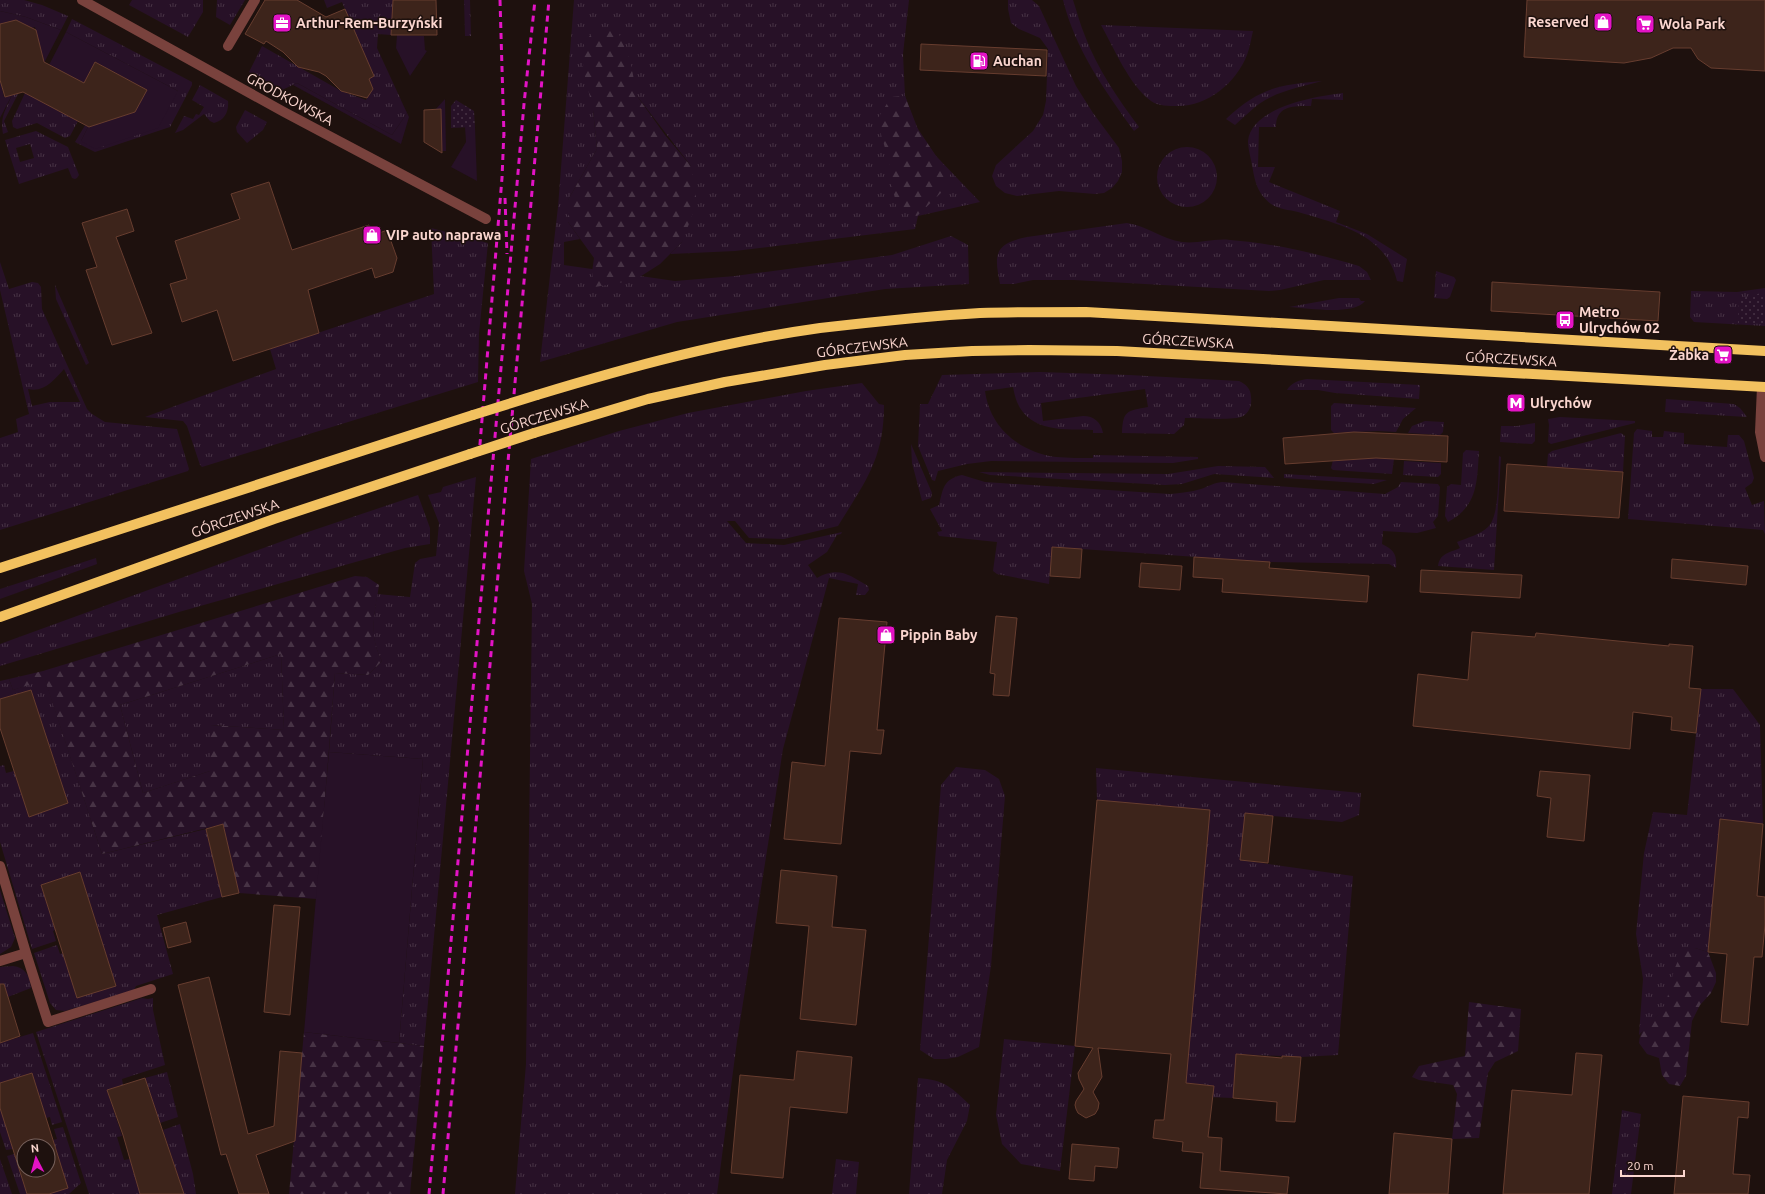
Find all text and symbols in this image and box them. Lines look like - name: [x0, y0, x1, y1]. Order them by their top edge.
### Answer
- shop icon: Reserved: [1592, 11, 1614, 33]
- office icon: Arthur-Rem-Burzyński: [271, 12, 293, 34]
- supermarket icon: Wola Park: [1634, 13, 1656, 35]
- place label: Reserved: [1527, 14, 1589, 30]
- place label: Arthur-Rem-Burzyński: [296, 15, 442, 31]
- place label: Wola Park: [1659, 16, 1726, 32]
- fuel station icon: Auchan: [968, 50, 990, 72]
- place label: Auchan: [993, 53, 1042, 69]
- street label: GRODKOWSKA: [244, 69, 336, 129]
- shop icon: VIP auto naprawa: [361, 224, 383, 246]
- place label: VIP auto naprawa: [386, 227, 501, 243]
- place label: Metro Ulrychów 02: [1579, 304, 1660, 336]
- bus stop icon: Metro Ulrychów 02: [1554, 309, 1576, 331]
- street label: GÓRCZEWSKA: [1142, 330, 1234, 351]
- street label: GÓRCZEWSKA: [815, 332, 908, 361]
- supermarket icon: Żabka: [1712, 344, 1734, 366]
- place label: Żabka: [1669, 346, 1709, 363]
- street label: GÓRCZEWSKA: [1465, 348, 1557, 369]
- metro station icon: Ulrychów: [1505, 392, 1527, 414]
- street label: GÓRCZEWSKA: [498, 394, 590, 437]
- place label: Ulrychów: [1530, 395, 1592, 411]
- street label: GÓRCZEWSKA: [189, 495, 281, 540]
- shop icon: Pippin Baby: [875, 624, 897, 646]
- place label: Pippin Baby: [900, 627, 978, 643]
- north arrow: [16, 1138, 56, 1178]
- text: N: [30, 1142, 40, 1154]
- scale bar: [1621, 1152, 1684, 1178]
- text: 20 m: [1627, 1159, 1654, 1172]

